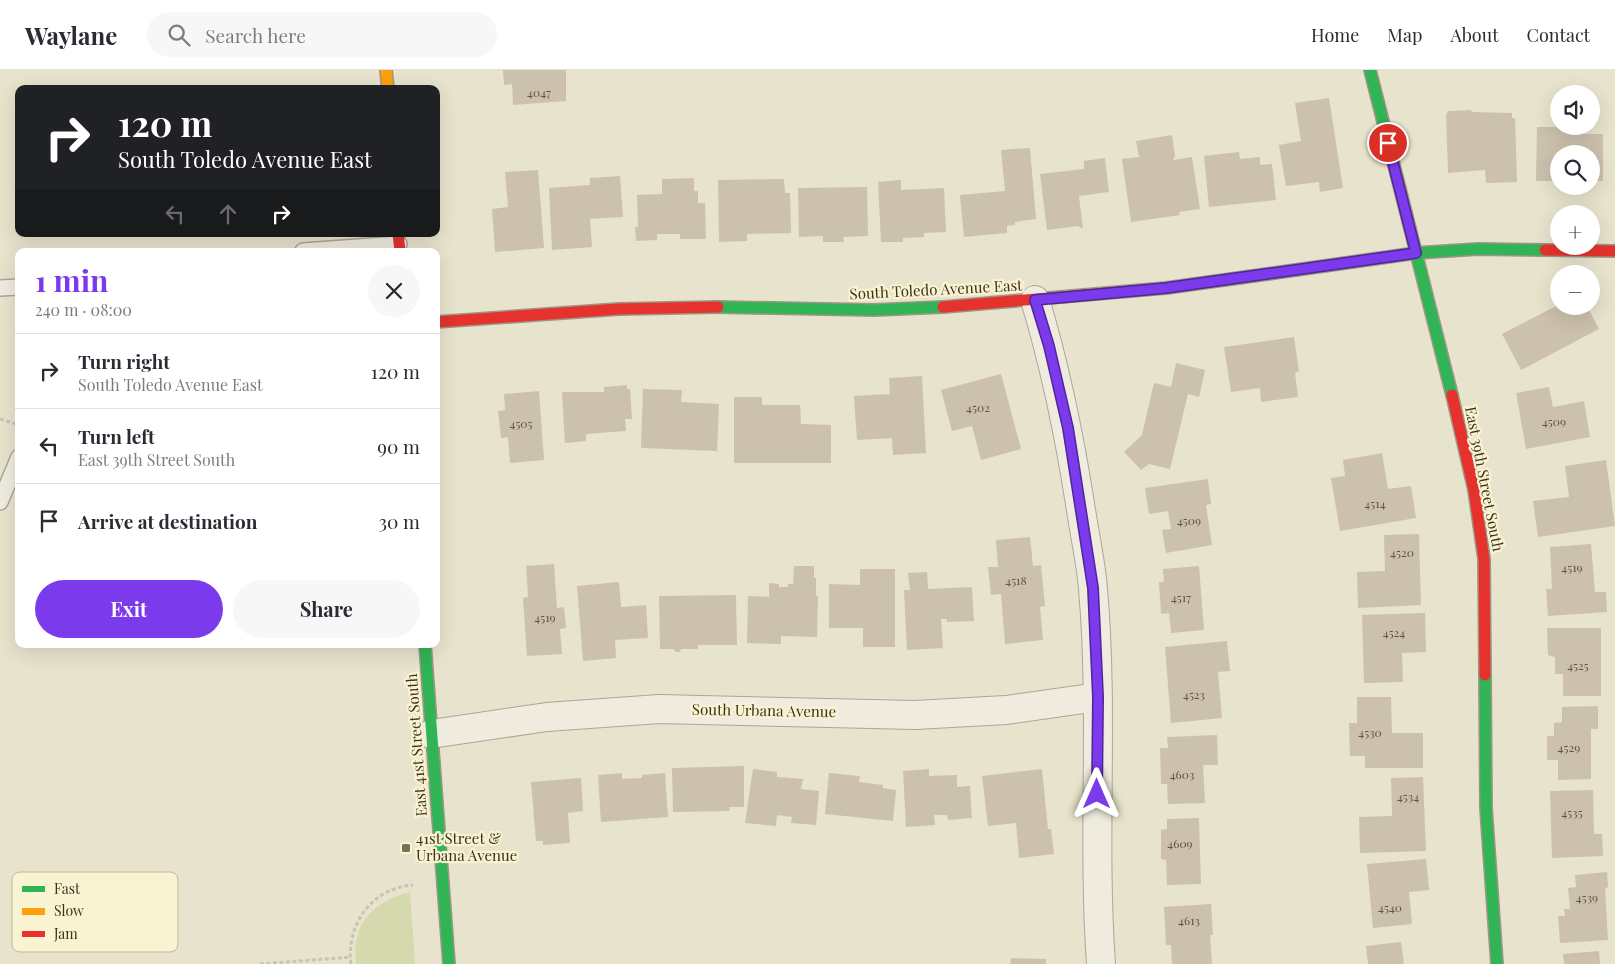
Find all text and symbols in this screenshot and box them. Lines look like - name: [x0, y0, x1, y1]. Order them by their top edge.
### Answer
- search box: [147, 12, 497, 57]
- text: Waylane: [25, 19, 117, 51]
- icon: search: [165, 21, 193, 49]
- text: Search here: [205, 22, 306, 48]
- text: Home: [1311, 23, 1359, 47]
- text: Map: [1387, 23, 1422, 47]
- text: About: [1450, 23, 1499, 47]
- text: Contact: [1527, 23, 1590, 47]
- house number: 4047: [527, 84, 551, 100]
- map controls: [1550, 85, 1600, 315]
- button: sound: [1550, 85, 1600, 135]
- text: 120 m: [118, 99, 212, 146]
- icon: right: [35, 105, 100, 170]
- pin: [1367, 122, 1409, 164]
- icon: arrive: [1374, 129, 1402, 157]
- text: South Toledo Avenue East: [118, 144, 372, 174]
- button: search: [1550, 145, 1600, 195]
- icon: left: [161, 200, 189, 228]
- icon: ahead: [214, 200, 242, 228]
- icon: right: [267, 200, 295, 228]
- button: +: [1550, 205, 1600, 255]
- text: 1 min: [35, 260, 109, 300]
- button: close: [368, 265, 420, 317]
- button: −: [1550, 265, 1600, 315]
- street label: South Toledo Avenue East: [849, 274, 1024, 304]
- text: 240 m · 08:00: [35, 299, 132, 320]
- text: Turn right: [78, 348, 170, 374]
- icon: right: [35, 357, 63, 385]
- text: 120 m: [371, 358, 420, 384]
- text: South Toledo Avenue East: [78, 374, 263, 395]
- house number: 4502: [966, 399, 990, 415]
- street label: East 39th Street South: [1461, 405, 1509, 553]
- house number: 4509: [1542, 413, 1566, 429]
- house number: 4505: [509, 415, 533, 431]
- text: Turn left: [78, 423, 155, 449]
- icon: left: [35, 432, 63, 460]
- text: 90 m: [377, 433, 420, 459]
- text: East 39th Street South: [78, 449, 235, 470]
- house number: 4514: [1364, 495, 1386, 511]
- icon: arrive: [35, 507, 63, 535]
- text: Arrive at destination: [78, 508, 258, 534]
- text: 30 m: [378, 508, 420, 534]
- house number: 4509: [1177, 512, 1201, 528]
- house number: 4520: [1390, 544, 1414, 560]
- house number: 4519: [1561, 559, 1583, 575]
- house number: 4518: [1005, 572, 1027, 588]
- button: Exit: [35, 580, 223, 638]
- button: Share: [233, 580, 420, 638]
- house number: 4517: [1171, 589, 1191, 605]
- house number: 4519: [534, 609, 556, 625]
- house number: 4524: [1383, 624, 1405, 640]
- house number: 4525: [1567, 657, 1589, 673]
- street label: East 41st Street South: [401, 673, 431, 817]
- house number: 4523: [1183, 686, 1205, 702]
- street label: South Urbana Avenue: [692, 699, 836, 721]
- house number: 4530: [1358, 724, 1382, 740]
- house number: 4529: [1558, 739, 1580, 755]
- house number: 4603: [1170, 766, 1194, 782]
- position arrow: [1070, 767, 1122, 819]
- house number: 4534: [1397, 788, 1419, 804]
- house number: 4535: [1561, 804, 1583, 820]
- place label: 41st Street & Urbana Avenue: [416, 828, 517, 865]
- house number: 4609: [1167, 835, 1193, 851]
- marker: 41st Street & Urbana Avenue: [400, 842, 412, 854]
- legend: [12, 872, 178, 952]
- text: Fast: [54, 879, 81, 898]
- house number: 4539: [1576, 889, 1598, 905]
- house number: 4540: [1378, 899, 1402, 915]
- text: Slow: [54, 901, 84, 920]
- house number: 4613: [1178, 912, 1200, 928]
- text: Jam: [53, 924, 78, 943]

